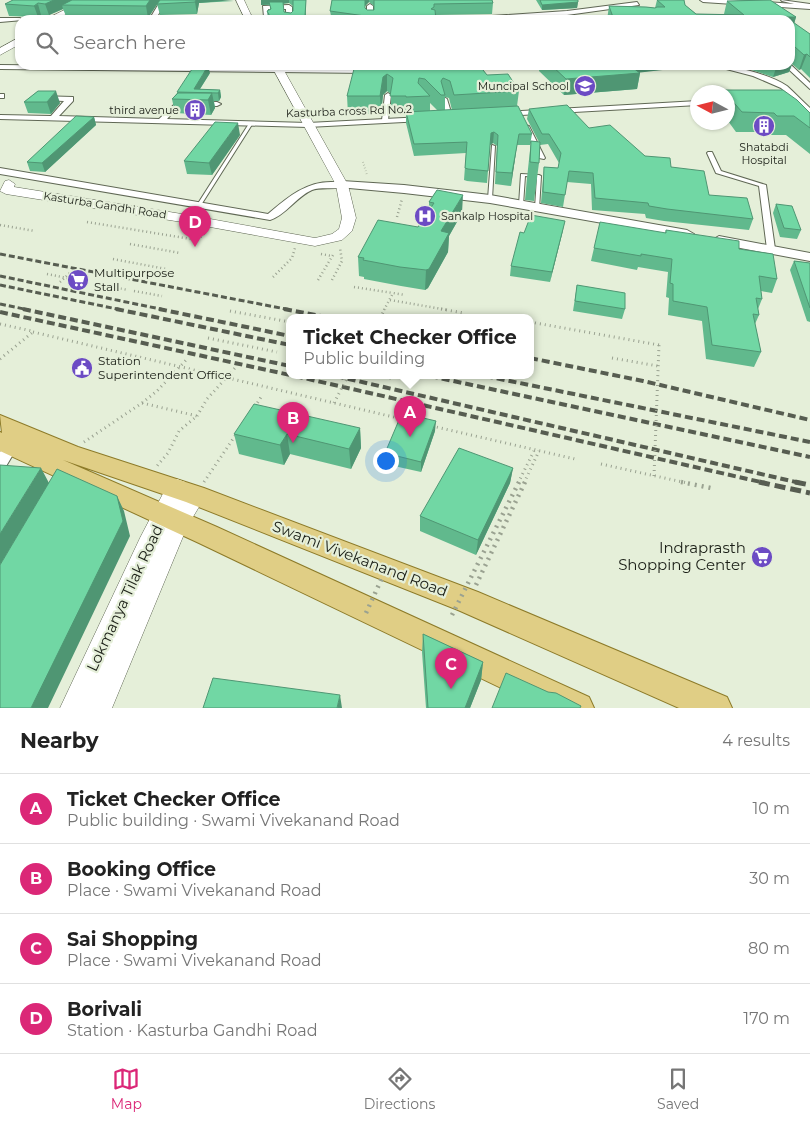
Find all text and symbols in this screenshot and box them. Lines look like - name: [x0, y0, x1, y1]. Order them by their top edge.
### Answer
- search box: [15, 15, 795, 70]
- icon: search: [33, 29, 61, 57]
- text: Search here: [73, 31, 186, 54]
- school or university icon: Muncipal School: [573, 74, 597, 98]
- place label: Muncipal School: [478, 79, 569, 93]
- north arrow: [690, 85, 735, 130]
- building icon: third avenue: [183, 98, 207, 122]
- street label: Kasturba cross Rd No.2: [286, 102, 412, 120]
- place label: third avenue: [109, 103, 179, 117]
- building icon: Shatabdi Hospital: [752, 114, 776, 138]
- place label: Shatabdi Hospital: [739, 140, 789, 167]
- street label: Kasturba Gandhi Road: [42, 188, 168, 222]
- hospital icon: Sankalp Hospital: [413, 204, 437, 228]
- pin: D: [179, 206, 211, 247]
- place label: Sankalp Hospital: [441, 209, 533, 223]
- place label: Multipurpose Stall: [94, 265, 174, 294]
- supermarket icon: Multipurpose Stall: [66, 268, 90, 292]
- popup: [286, 314, 534, 379]
- text: Ticket Checker Office: [303, 326, 517, 349]
- text: Public building: [303, 349, 425, 368]
- place label: Station Superintendent Office: [98, 353, 232, 382]
- public building icon: Station Superintendent Office: [70, 356, 94, 380]
- pin: A: [394, 396, 426, 437]
- pin: B: [277, 402, 309, 443]
- your location: [373, 448, 399, 474]
- street label: Swami Vivekanand Road: [270, 516, 450, 601]
- street label: Lokmanya Tilak Road: [82, 521, 167, 674]
- place label: Indraprasth Shopping Center: [618, 538, 746, 574]
- supermarket icon: Indraprasth Shopping Center: [750, 545, 774, 569]
- pin: C: [435, 648, 467, 689]
- text: Nearby: [20, 728, 99, 753]
- text: 4 results: [722, 731, 790, 750]
- text: Ticket Checker Office: [67, 788, 281, 811]
- text: A: [30, 799, 42, 818]
- text: 10 m: [752, 799, 790, 818]
- text: Public building · Swami Vivekanand Road: [67, 811, 400, 830]
- text: Booking Office: [67, 858, 216, 881]
- text: B: [30, 869, 42, 888]
- text: 30 m: [749, 869, 790, 888]
- text: Place · Swami Vivekanand Road: [67, 881, 322, 900]
- text: Sai Shopping: [67, 928, 198, 951]
- text: C: [30, 939, 42, 958]
- text: 80 m: [748, 939, 790, 958]
- text: Place · Swami Vivekanand Road: [67, 951, 322, 970]
- text: Borivali: [67, 998, 142, 1021]
- text: D: [29, 1009, 43, 1028]
- text: 170 m: [743, 1009, 790, 1028]
- text: Station · Kasturba Gandhi Road: [67, 1021, 318, 1040]
- tab: Map: [111, 1065, 142, 1113]
- tab: Directions: [364, 1065, 435, 1113]
- tab: Saved: [657, 1065, 699, 1113]

